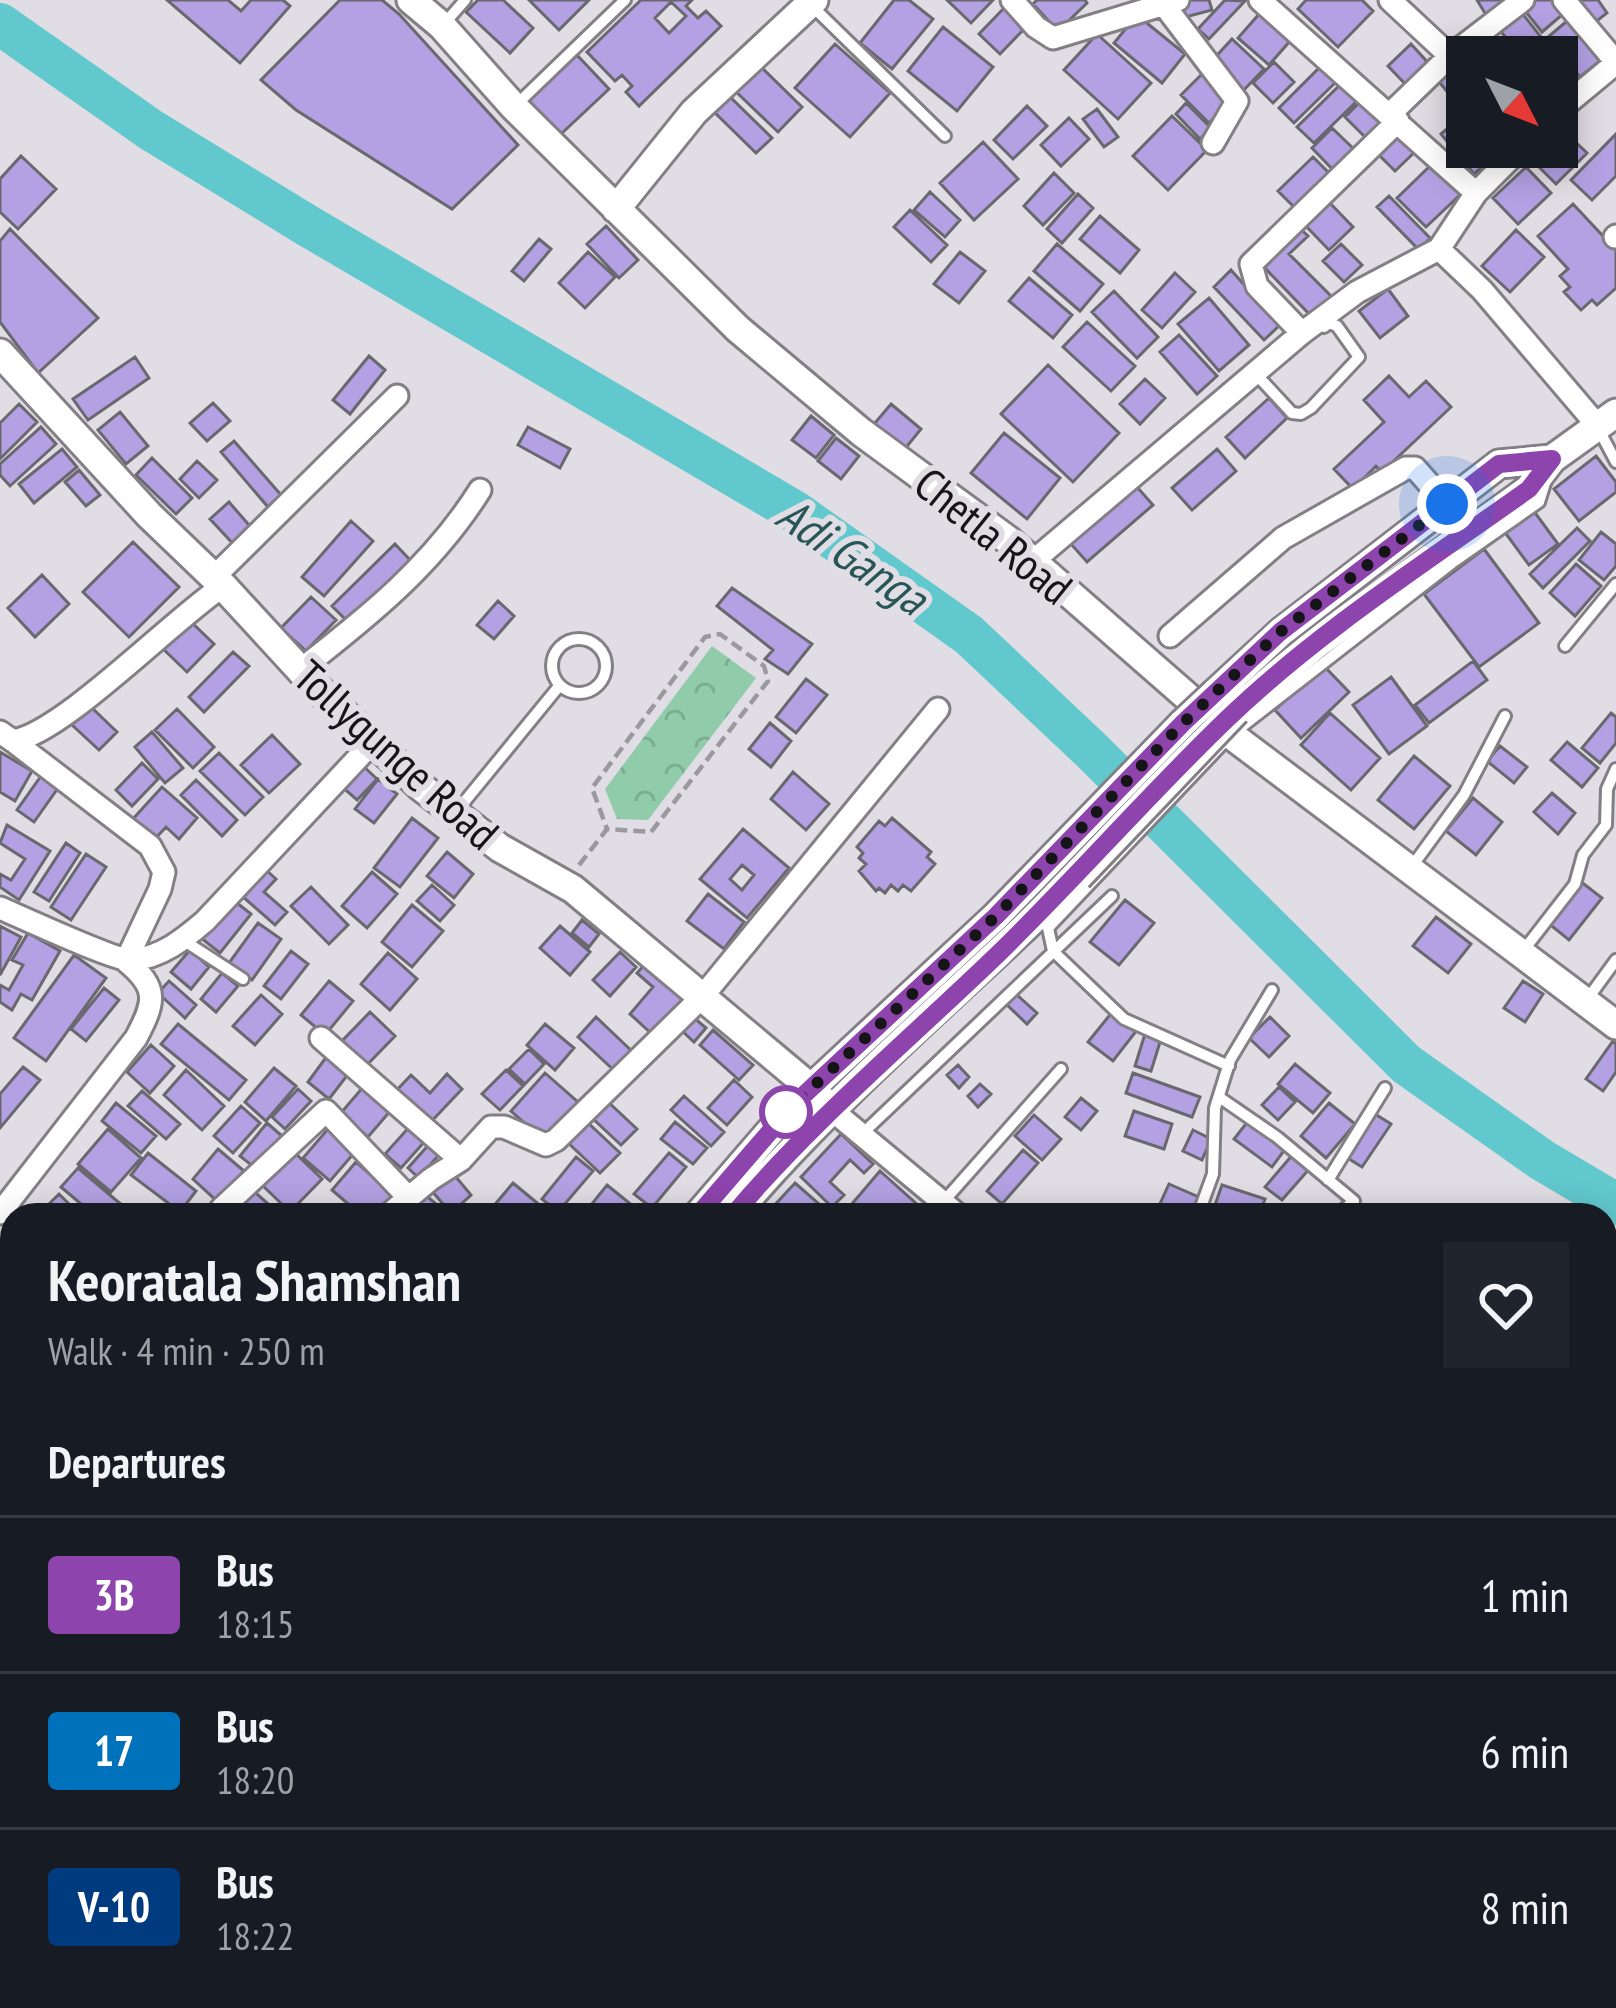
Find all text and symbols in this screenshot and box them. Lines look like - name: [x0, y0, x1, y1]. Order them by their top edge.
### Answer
- north arrow: [1446, 36, 1578, 168]
- map controls: [1446, 36, 1578, 168]
- street label: Chetla Road: [903, 454, 1085, 616]
- your location: [1417, 474, 1477, 534]
- water label: Adi Ganga: [766, 482, 942, 629]
- street label: Tollygunge Road: [283, 647, 511, 861]
- unlabelled marker: [761, 1087, 811, 1137]
- button: heart: [1443, 1242, 1569, 1368]
- text: Keoratala Shamshan: [48, 1243, 461, 1317]
- text: Walk · 4 min · 250 m: [48, 1325, 325, 1376]
- text: Departures: [48, 1432, 226, 1490]
- text: Bus: [216, 1540, 274, 1598]
- text: 1 min: [1480, 1566, 1569, 1624]
- text: 3B: [94, 1567, 134, 1622]
- text: 18:15: [216, 1598, 294, 1649]
- text: Bus: [216, 1696, 274, 1754]
- text: 6 min: [1480, 1722, 1569, 1780]
- text: 17: [94, 1723, 134, 1778]
- text: 18:20: [216, 1754, 294, 1805]
- text: Bus: [216, 1852, 274, 1910]
- text: 8 min: [1480, 1878, 1569, 1936]
- text: V-10: [78, 1879, 150, 1934]
- text: 18:22: [216, 1910, 294, 1961]

